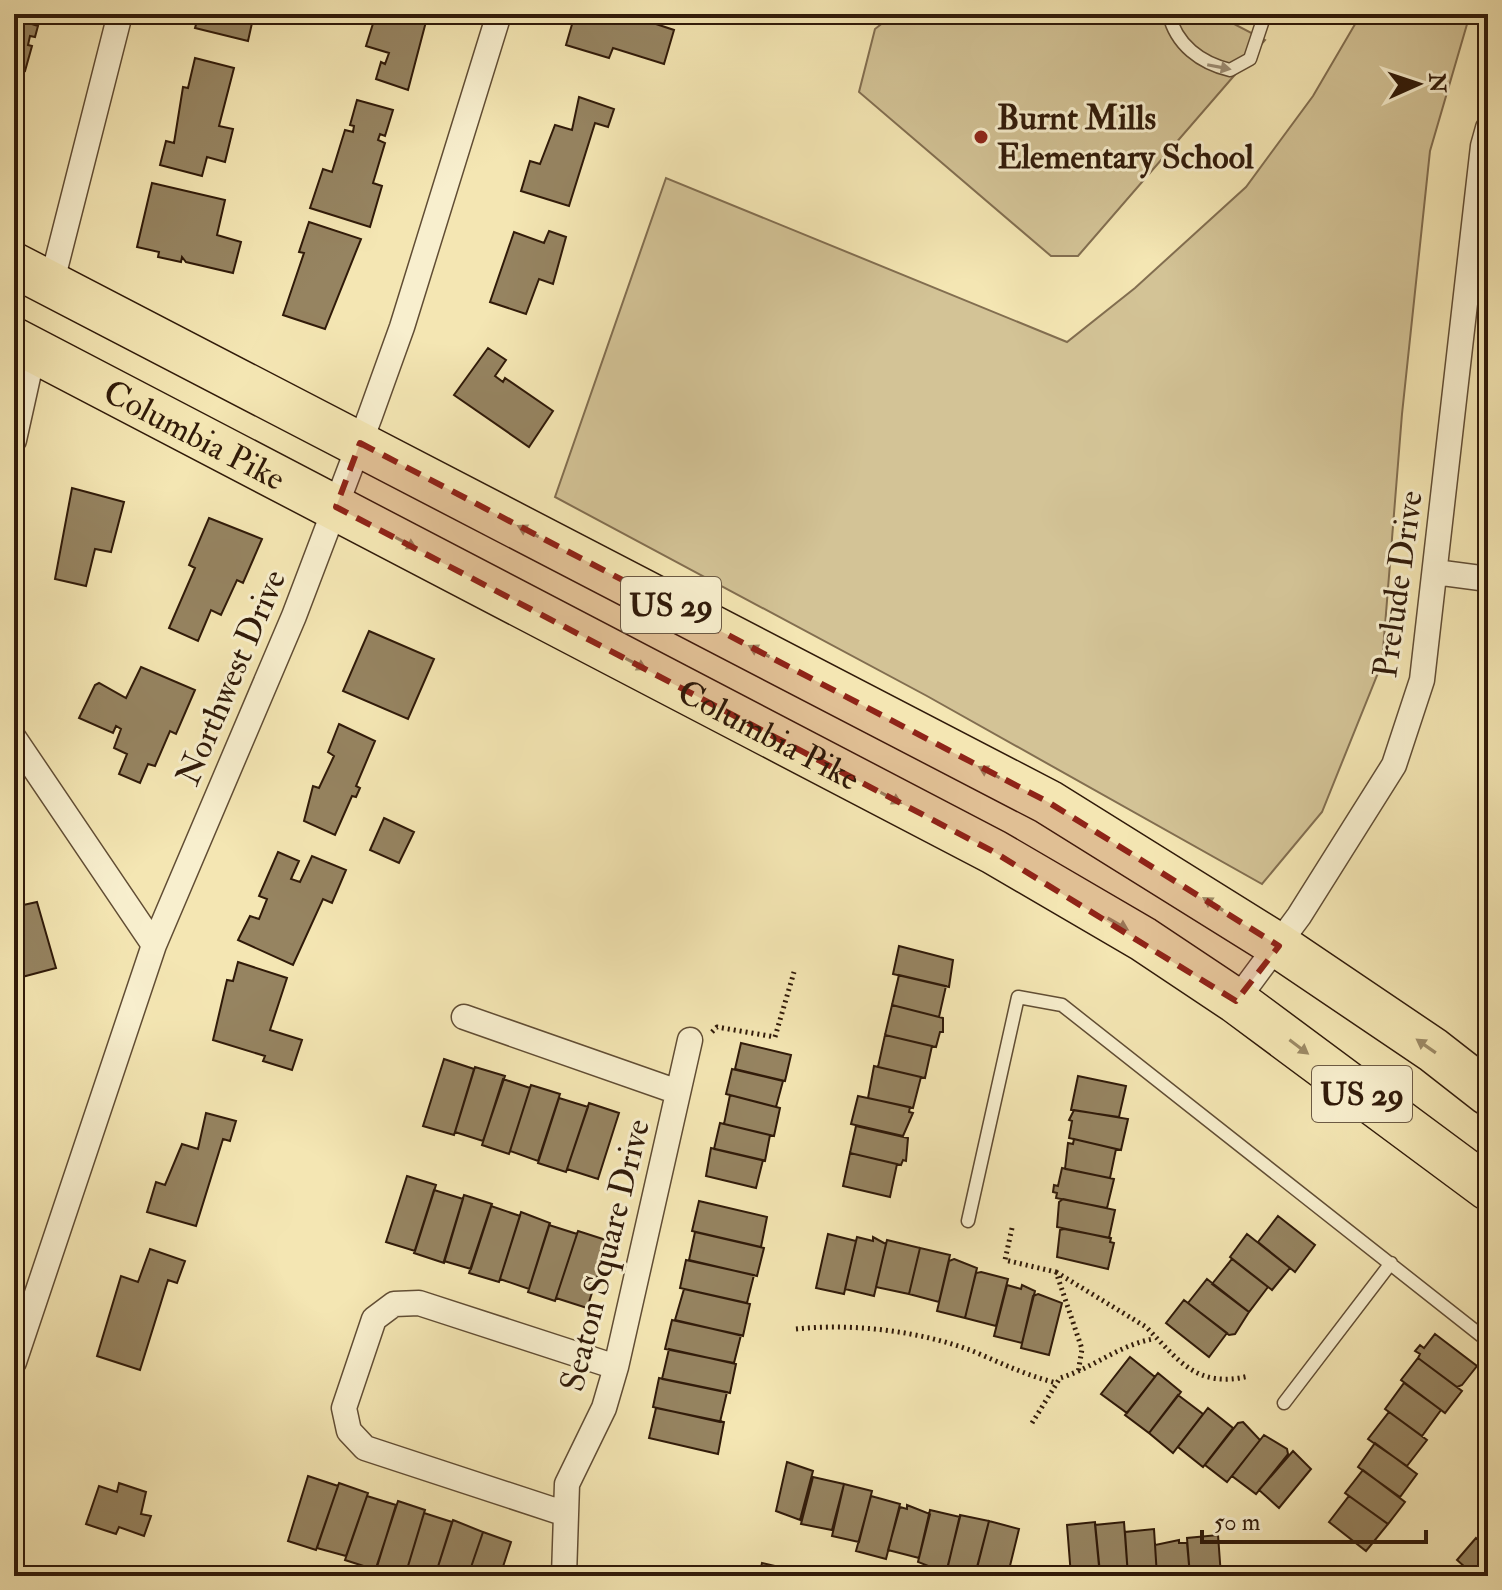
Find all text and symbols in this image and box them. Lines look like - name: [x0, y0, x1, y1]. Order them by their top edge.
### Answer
- north arrow: [1378, 44, 1458, 124]
- one-way arrow: [1206, 61, 1231, 73]
- text: N: [1422, 71, 1451, 94]
- place label: Burnt Mills Elementary School: [997, 97, 1254, 179]
- marker: Burnt Mills Elementary School: [972, 128, 990, 146]
- street label: Columbia Pike: [96, 371, 292, 501]
- street label: Prelude Drive: [1364, 488, 1433, 681]
- one-way arrow: [517, 524, 540, 538]
- one-way arrow: [394, 537, 417, 550]
- street label: Northwest Drive: [167, 563, 296, 792]
- road number: US 29: [621, 577, 721, 633]
- one-way arrow: [748, 645, 770, 659]
- one-way arrow: [624, 657, 647, 670]
- street label: Columbia Pike: [670, 671, 867, 801]
- one-way arrow: [978, 765, 1001, 778]
- one-way arrow: [880, 790, 902, 804]
- one-way arrow: [1202, 898, 1224, 912]
- one-way arrow: [1107, 917, 1129, 931]
- one-way arrow: [1289, 1039, 1309, 1055]
- one-way arrow: [1416, 1039, 1437, 1054]
- road number: US 29: [1312, 1066, 1412, 1122]
- street label: Seaton Square Drive: [551, 1115, 660, 1396]
- scale bar: [1202, 1494, 1426, 1544]
- text: 50 m: [1214, 1507, 1261, 1538]

